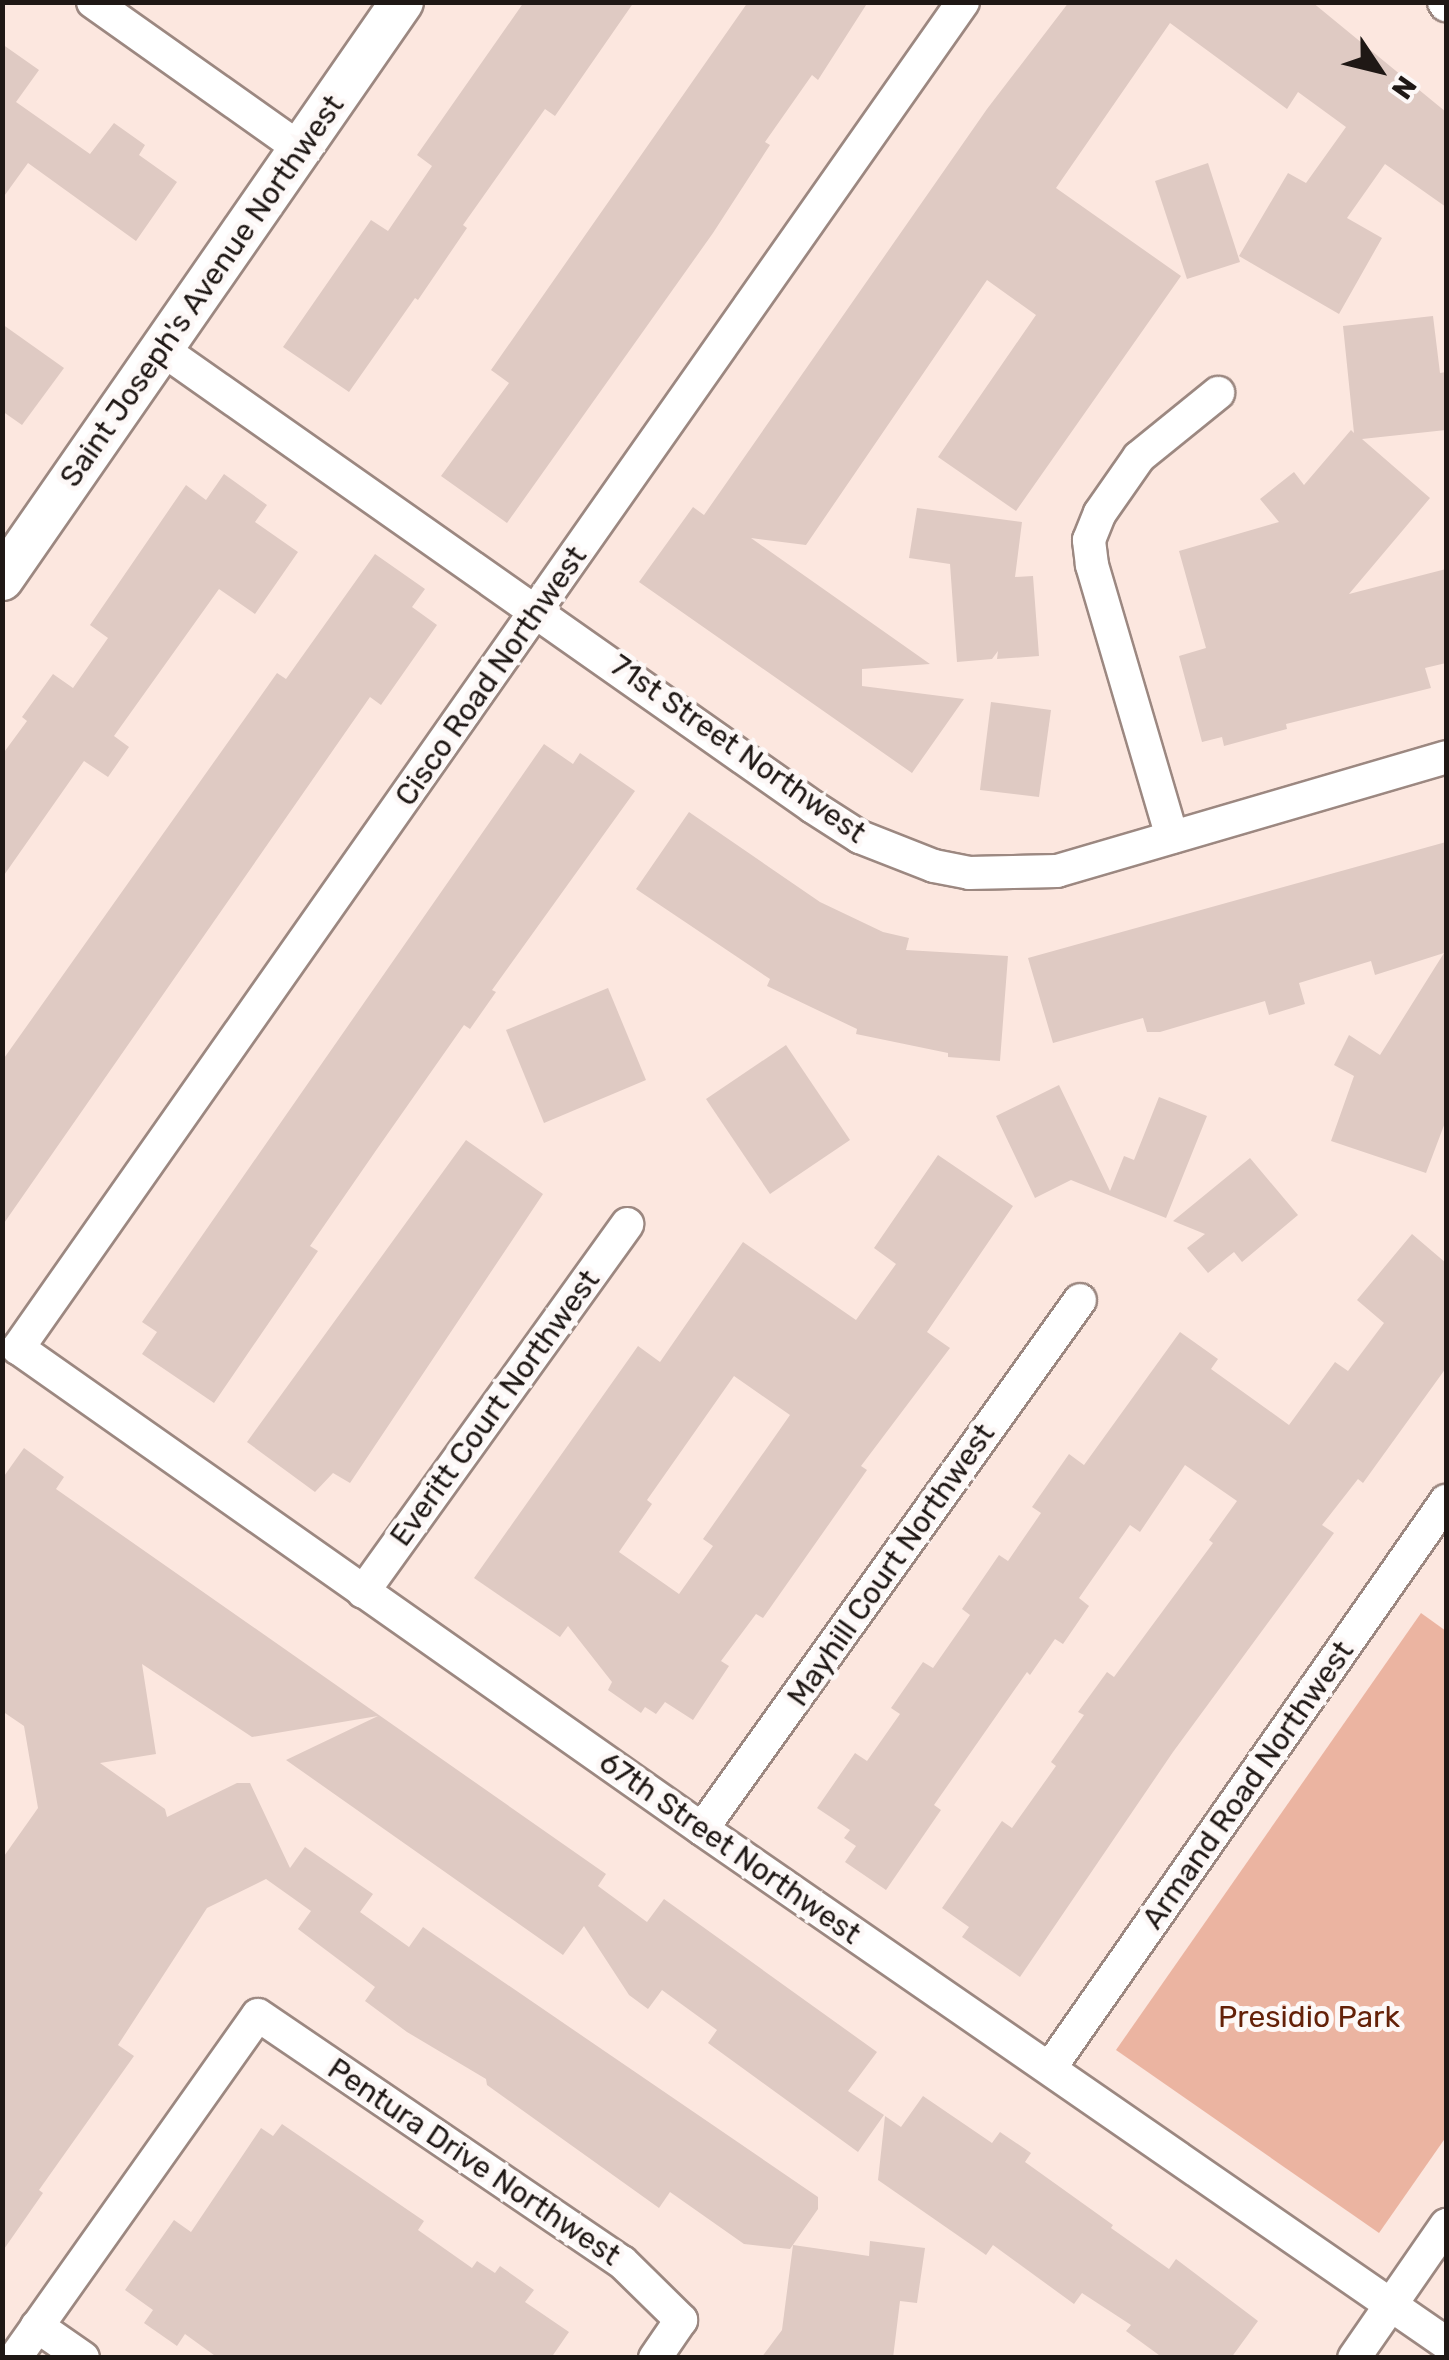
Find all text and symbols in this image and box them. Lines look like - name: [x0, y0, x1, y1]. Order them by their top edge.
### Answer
- north arrow: [1329, 20, 1429, 120]
- text: N: [1385, 70, 1423, 105]
- street label: Saint Joseph's Avenue Northwest: [52, 88, 352, 494]
- street label: Cisco Road Northwest: [388, 539, 594, 813]
- street label: 71st Street Northwest: [603, 647, 873, 851]
- street label: Everitt Court Northwest: [383, 1263, 607, 1553]
- street label: Mayhill Court Northwest: [780, 1417, 1002, 1713]
- street label: Armand Road Northwest: [1135, 1634, 1361, 1936]
- street label: 67th Street Northwest: [592, 1744, 868, 1952]
- park label: Presidio Park: [1218, 1999, 1400, 2035]
- street label: Pentura Drive Northwest: [321, 2051, 627, 2273]

